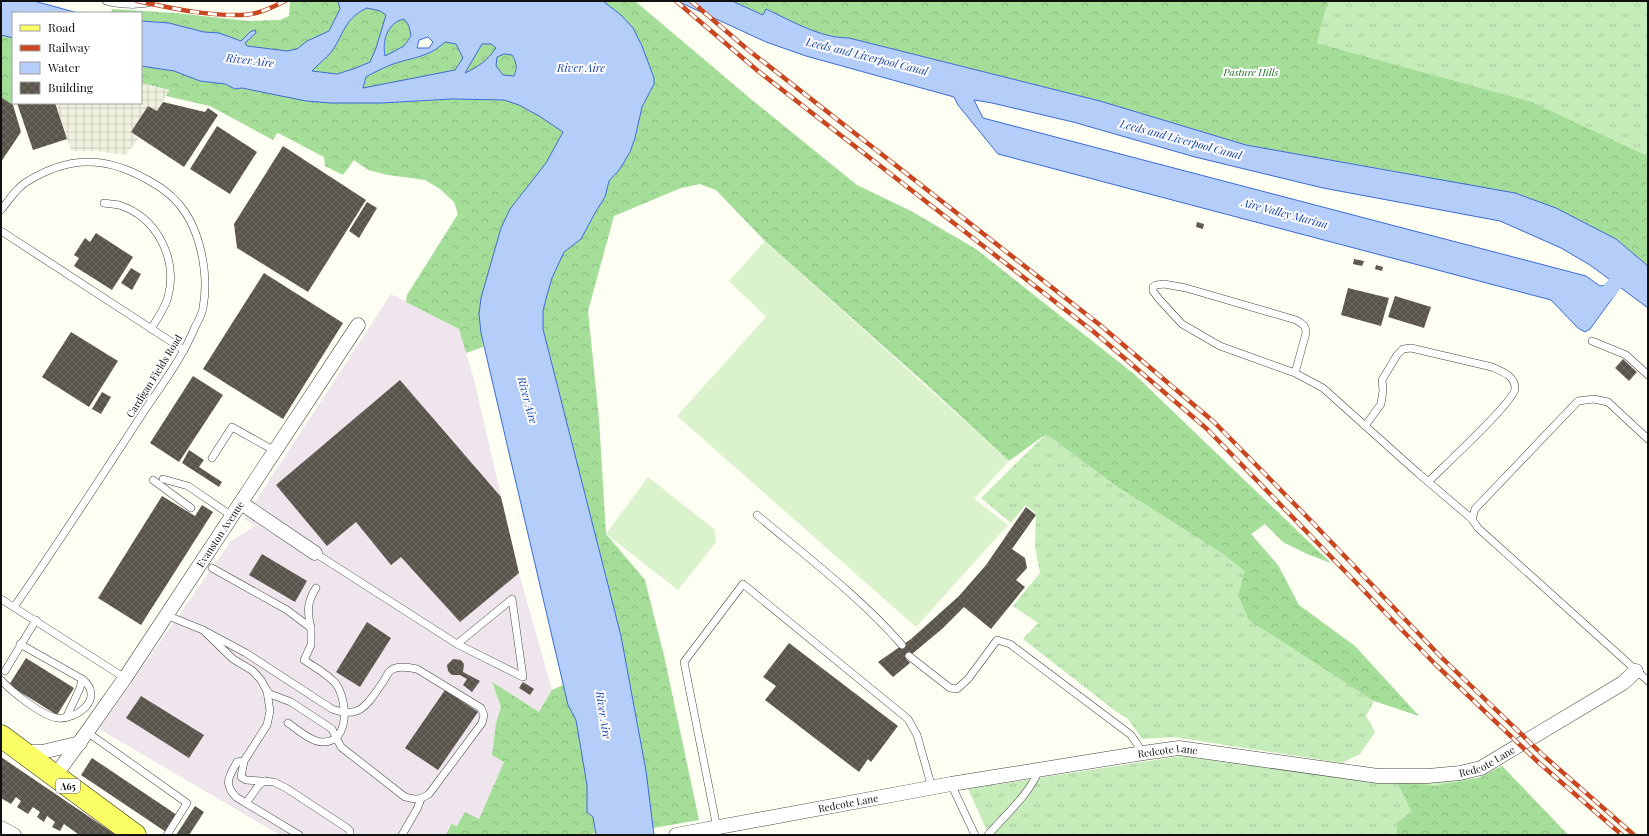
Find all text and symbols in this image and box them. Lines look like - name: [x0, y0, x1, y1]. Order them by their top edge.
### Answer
- legend: [12, 12, 142, 104]
- text: Road: [48, 19, 75, 35]
- water label: Leeds and Liverpool Canal: [803, 33, 930, 79]
- text: Railway: [48, 39, 90, 55]
- water label: River Aire: [224, 50, 275, 70]
- text: Water: [47, 59, 81, 75]
- water label: River Aire: [556, 60, 605, 75]
- park label: Pasture Hills: [1223, 65, 1279, 79]
- text: Building: [48, 79, 94, 95]
- water label: Leeds and Liverpool Canal: [1118, 115, 1244, 163]
- water label: Aire Valley Marina: [1239, 194, 1330, 232]
- street label: Cardigan Fields Road: [123, 332, 185, 420]
- water label: River Aire: [514, 374, 542, 425]
- street label: Evanston Avenue: [193, 498, 247, 570]
- water label: River Aire: [593, 689, 615, 740]
- street label: Redcote Lane: [1136, 741, 1199, 761]
- street label: Redcote Lane: [1457, 742, 1517, 780]
- road number: A65: [56, 779, 80, 793]
- street label: Redcote Lane: [817, 791, 879, 816]

